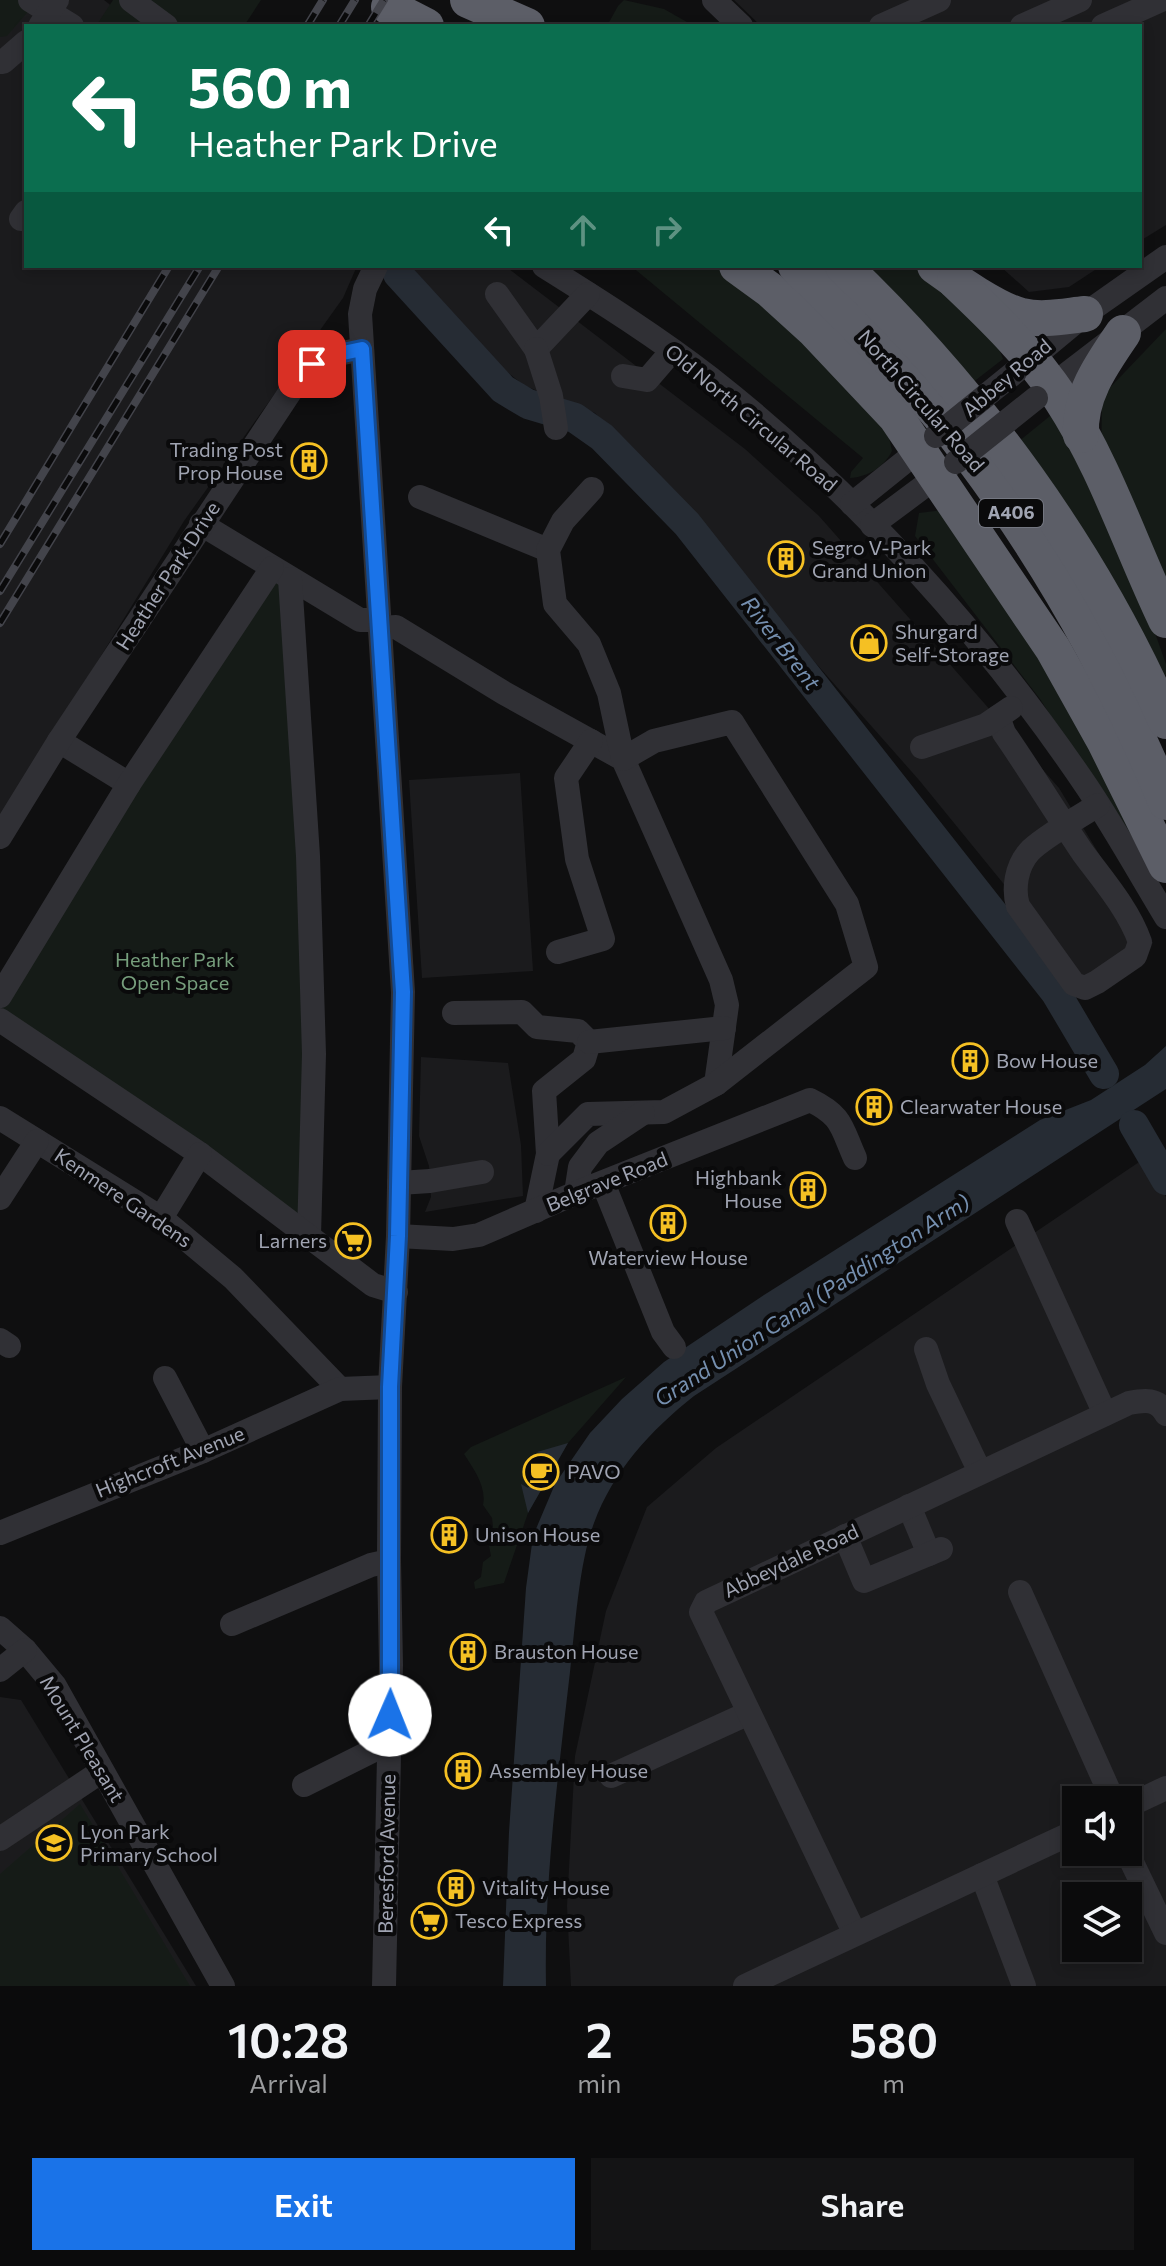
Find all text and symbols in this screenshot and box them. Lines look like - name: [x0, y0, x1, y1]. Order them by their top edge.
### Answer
- text: 560 m: [188, 51, 352, 120]
- icon: left: [56, 56, 160, 160]
- text: Heather Park Drive: [188, 120, 498, 164]
- icon: left: [477, 208, 521, 252]
- icon: ahead: [561, 208, 605, 252]
- icon: right: [645, 208, 689, 252]
- street label: North Circular Road: [854, 325, 990, 476]
- pin: [278, 330, 346, 398]
- street label: Abbey Road: [957, 333, 1056, 421]
- street label: Old North Circular Road: [661, 338, 842, 496]
- icon: arrive: [290, 342, 334, 386]
- place label: Trading Post Prop House: [170, 437, 283, 484]
- building icon: Trading Post Prop House: [290, 442, 328, 480]
- street label: Heather Park Drive: [110, 497, 224, 654]
- road number: A406: [979, 499, 1043, 527]
- place label: Segro V-Park Grand Union: [812, 535, 932, 582]
- building icon: Segro V-Park Grand Union: [767, 540, 805, 578]
- water label: River Brent: [736, 590, 827, 696]
- place label: Shurgard Self-Storage: [895, 619, 1009, 666]
- shop icon: Shurgard Self-Storage: [850, 624, 888, 662]
- park label: Heather Park Open Space: [115, 947, 235, 994]
- building icon: Bow House: [951, 1042, 989, 1080]
- place label: Bow House: [996, 1048, 1098, 1072]
- building icon: Clearwater House: [855, 1088, 893, 1126]
- place label: Clearwater House: [900, 1094, 1062, 1118]
- street label: Kenmere Gardens: [50, 1142, 197, 1252]
- street label: Belgrave Road: [543, 1146, 671, 1216]
- place label: Highbank House: [695, 1165, 782, 1212]
- building icon: Highbank House: [789, 1171, 827, 1209]
- water label: Grand Union Canal (Paddington Arm): [649, 1187, 974, 1412]
- building icon: Waterview House: [649, 1204, 687, 1242]
- supermarket icon: Larners: [334, 1222, 372, 1260]
- place label: Larners: [258, 1228, 327, 1252]
- place label: Waterview House: [588, 1245, 748, 1269]
- street label: Highcroft Avenue: [92, 1420, 248, 1502]
- cafe icon: PAVO: [522, 1453, 560, 1491]
- place label: PAVO: [567, 1459, 620, 1483]
- building icon: Unison House: [430, 1516, 468, 1554]
- street label: Abbeydale Road: [719, 1518, 862, 1602]
- place label: Unison House: [475, 1522, 600, 1546]
- building icon: Brauston House: [449, 1633, 487, 1671]
- place label: Brauston House: [494, 1639, 638, 1663]
- street label: Mount Pleasant: [36, 1671, 130, 1806]
- position arrow: [348, 1673, 432, 1757]
- building icon: Assembley House: [444, 1752, 482, 1790]
- place label: Assembley House: [489, 1758, 648, 1782]
- street label: Beresford Avenue: [373, 1774, 399, 1934]
- map controls: [1062, 1786, 1142, 1962]
- button: sound: [1062, 1786, 1142, 1866]
- place label: Lyon Park Primary School: [80, 1819, 218, 1866]
- school or university icon: Lyon Park Primary School: [35, 1824, 73, 1862]
- building icon: Vitality House: [437, 1869, 475, 1907]
- place label: Vitality House: [482, 1875, 610, 1899]
- button: layers: [1062, 1882, 1142, 1962]
- supermarket icon: Tesco Express: [410, 1902, 448, 1940]
- place label: Tesco Express: [455, 1908, 582, 1932]
- text: 10:28: [228, 2009, 349, 2068]
- text: 2: [586, 2009, 613, 2068]
- text: 580: [849, 2009, 938, 2068]
- text: Arrival: [249, 2067, 328, 2098]
- text: min: [577, 2067, 621, 2098]
- text: m: [882, 2067, 905, 2098]
- button: Exit: [32, 2158, 575, 2250]
- button: Share: [591, 2158, 1134, 2250]

